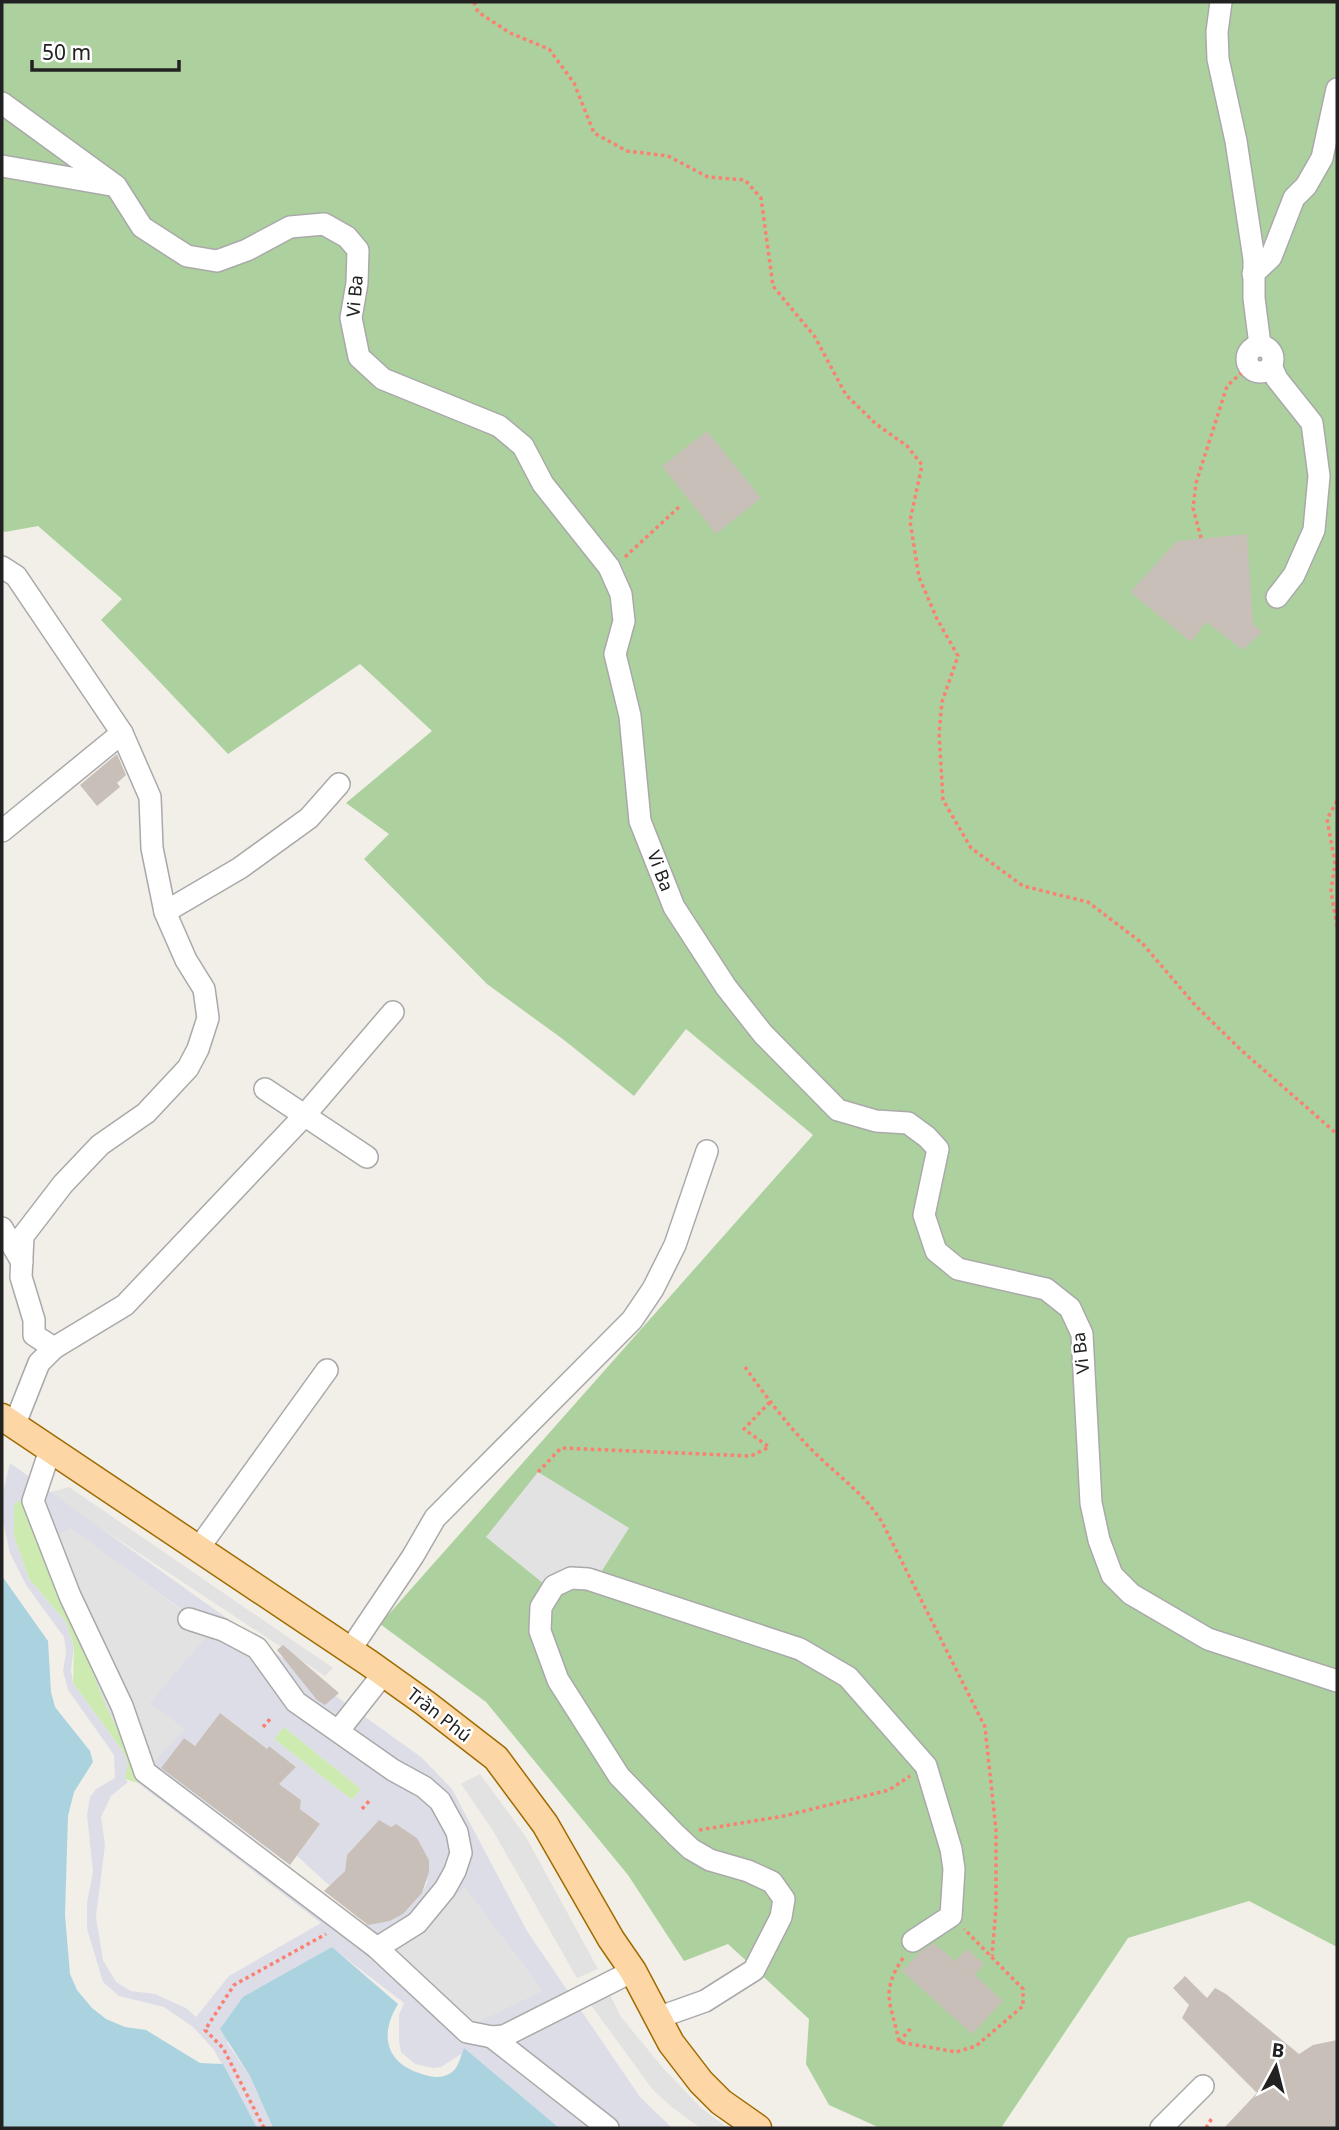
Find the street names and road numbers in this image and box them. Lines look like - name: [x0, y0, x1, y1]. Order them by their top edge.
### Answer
- street label: Vi Ba: [340, 274, 368, 318]
- street label: Vi Ba: [642, 847, 680, 895]
- street label: Vi Ba: [1066, 1331, 1094, 1375]
- street label: Trần Phú: [403, 1682, 477, 1747]

